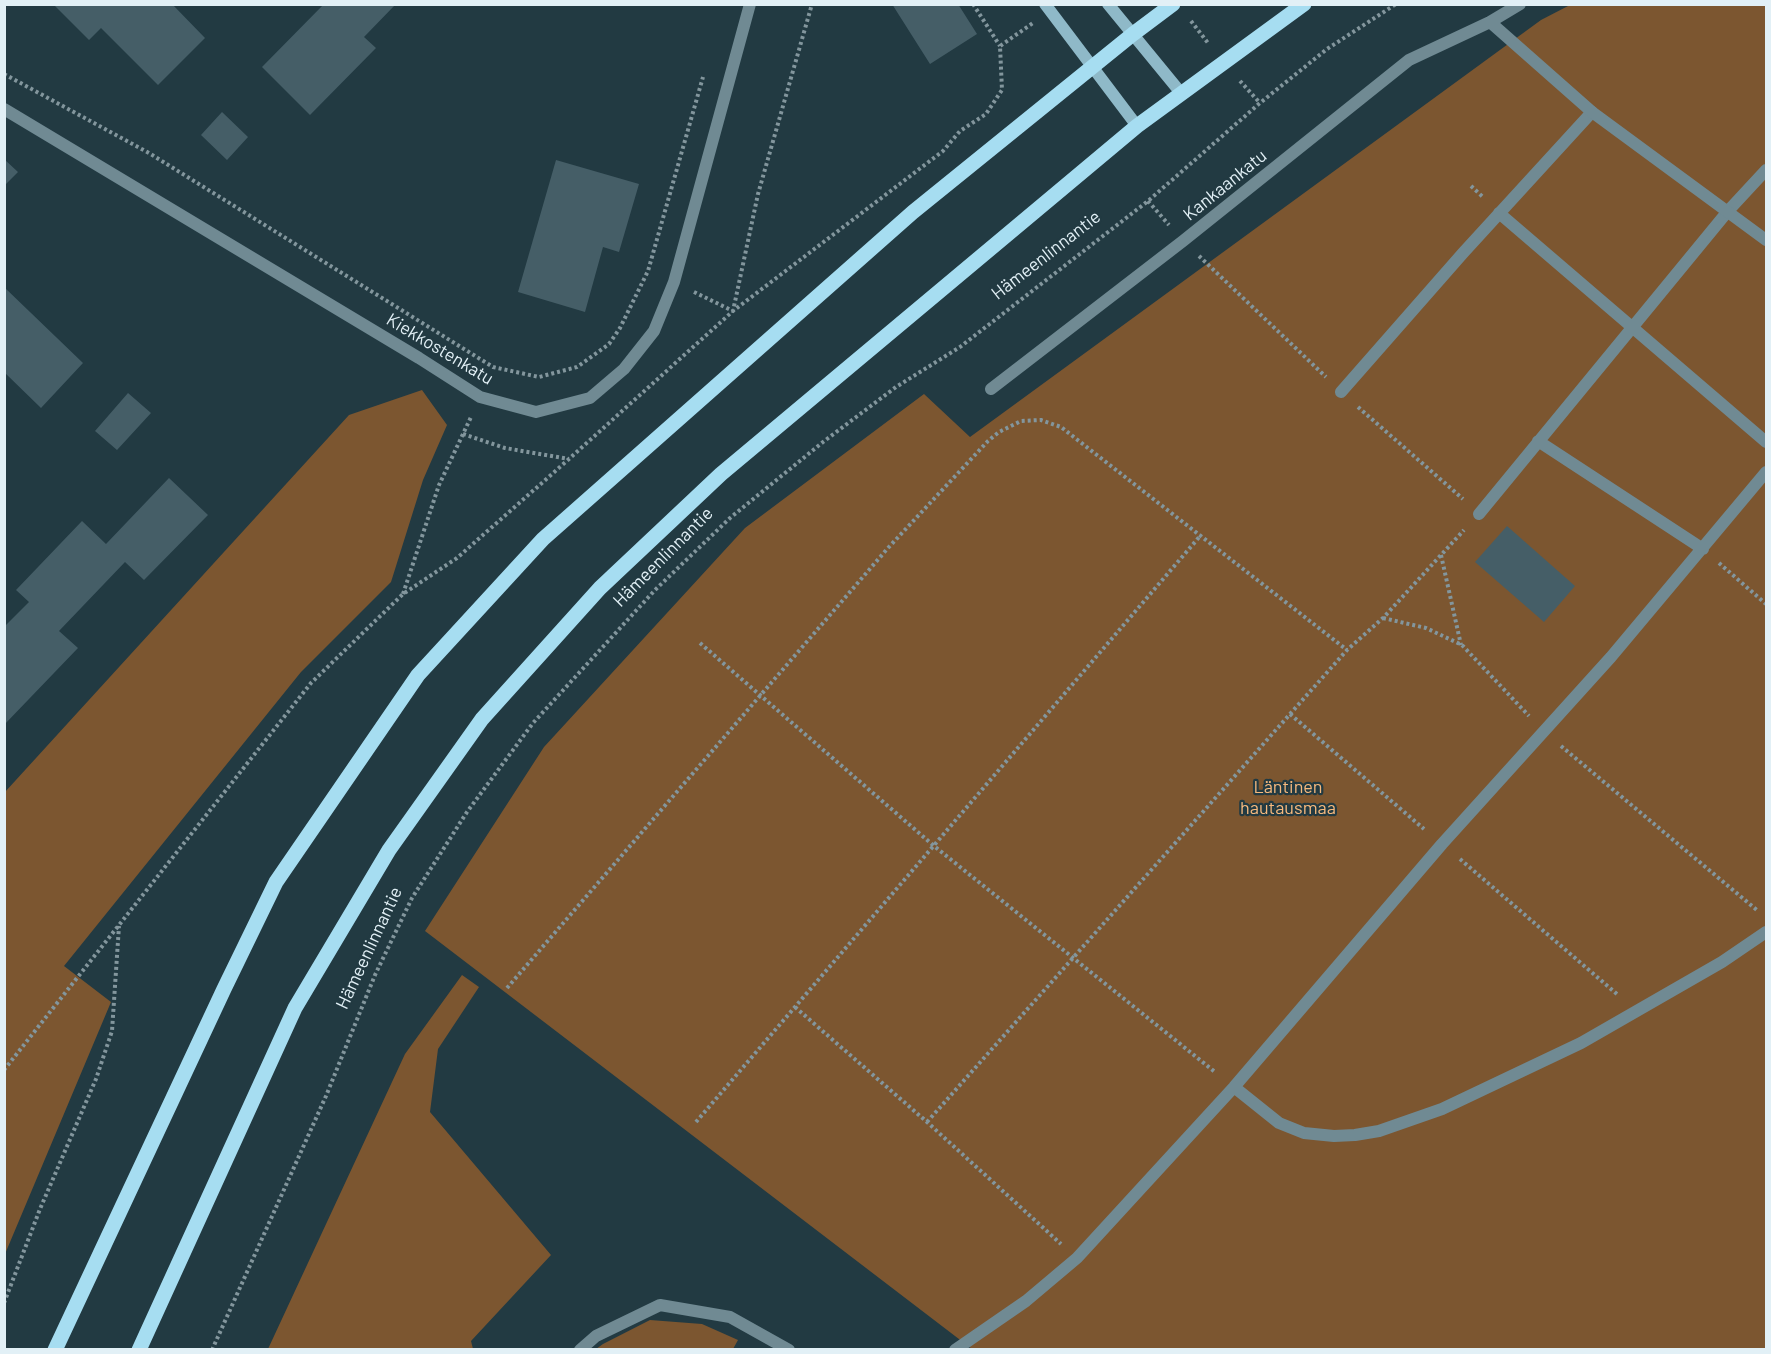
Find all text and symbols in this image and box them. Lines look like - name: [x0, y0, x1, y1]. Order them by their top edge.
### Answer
- street label: Kankaankatu: [1179, 145, 1271, 225]
- street label: Hämeenlinnantie: [987, 206, 1105, 304]
- street label: Kiekkostenkatu: [383, 309, 497, 389]
- street label: Hämeenlinnantie: [609, 503, 717, 611]
- park label: Läntinen hautausmaa: [1240, 776, 1336, 818]
- street label: Hämeenlinnantie: [331, 883, 407, 1013]

